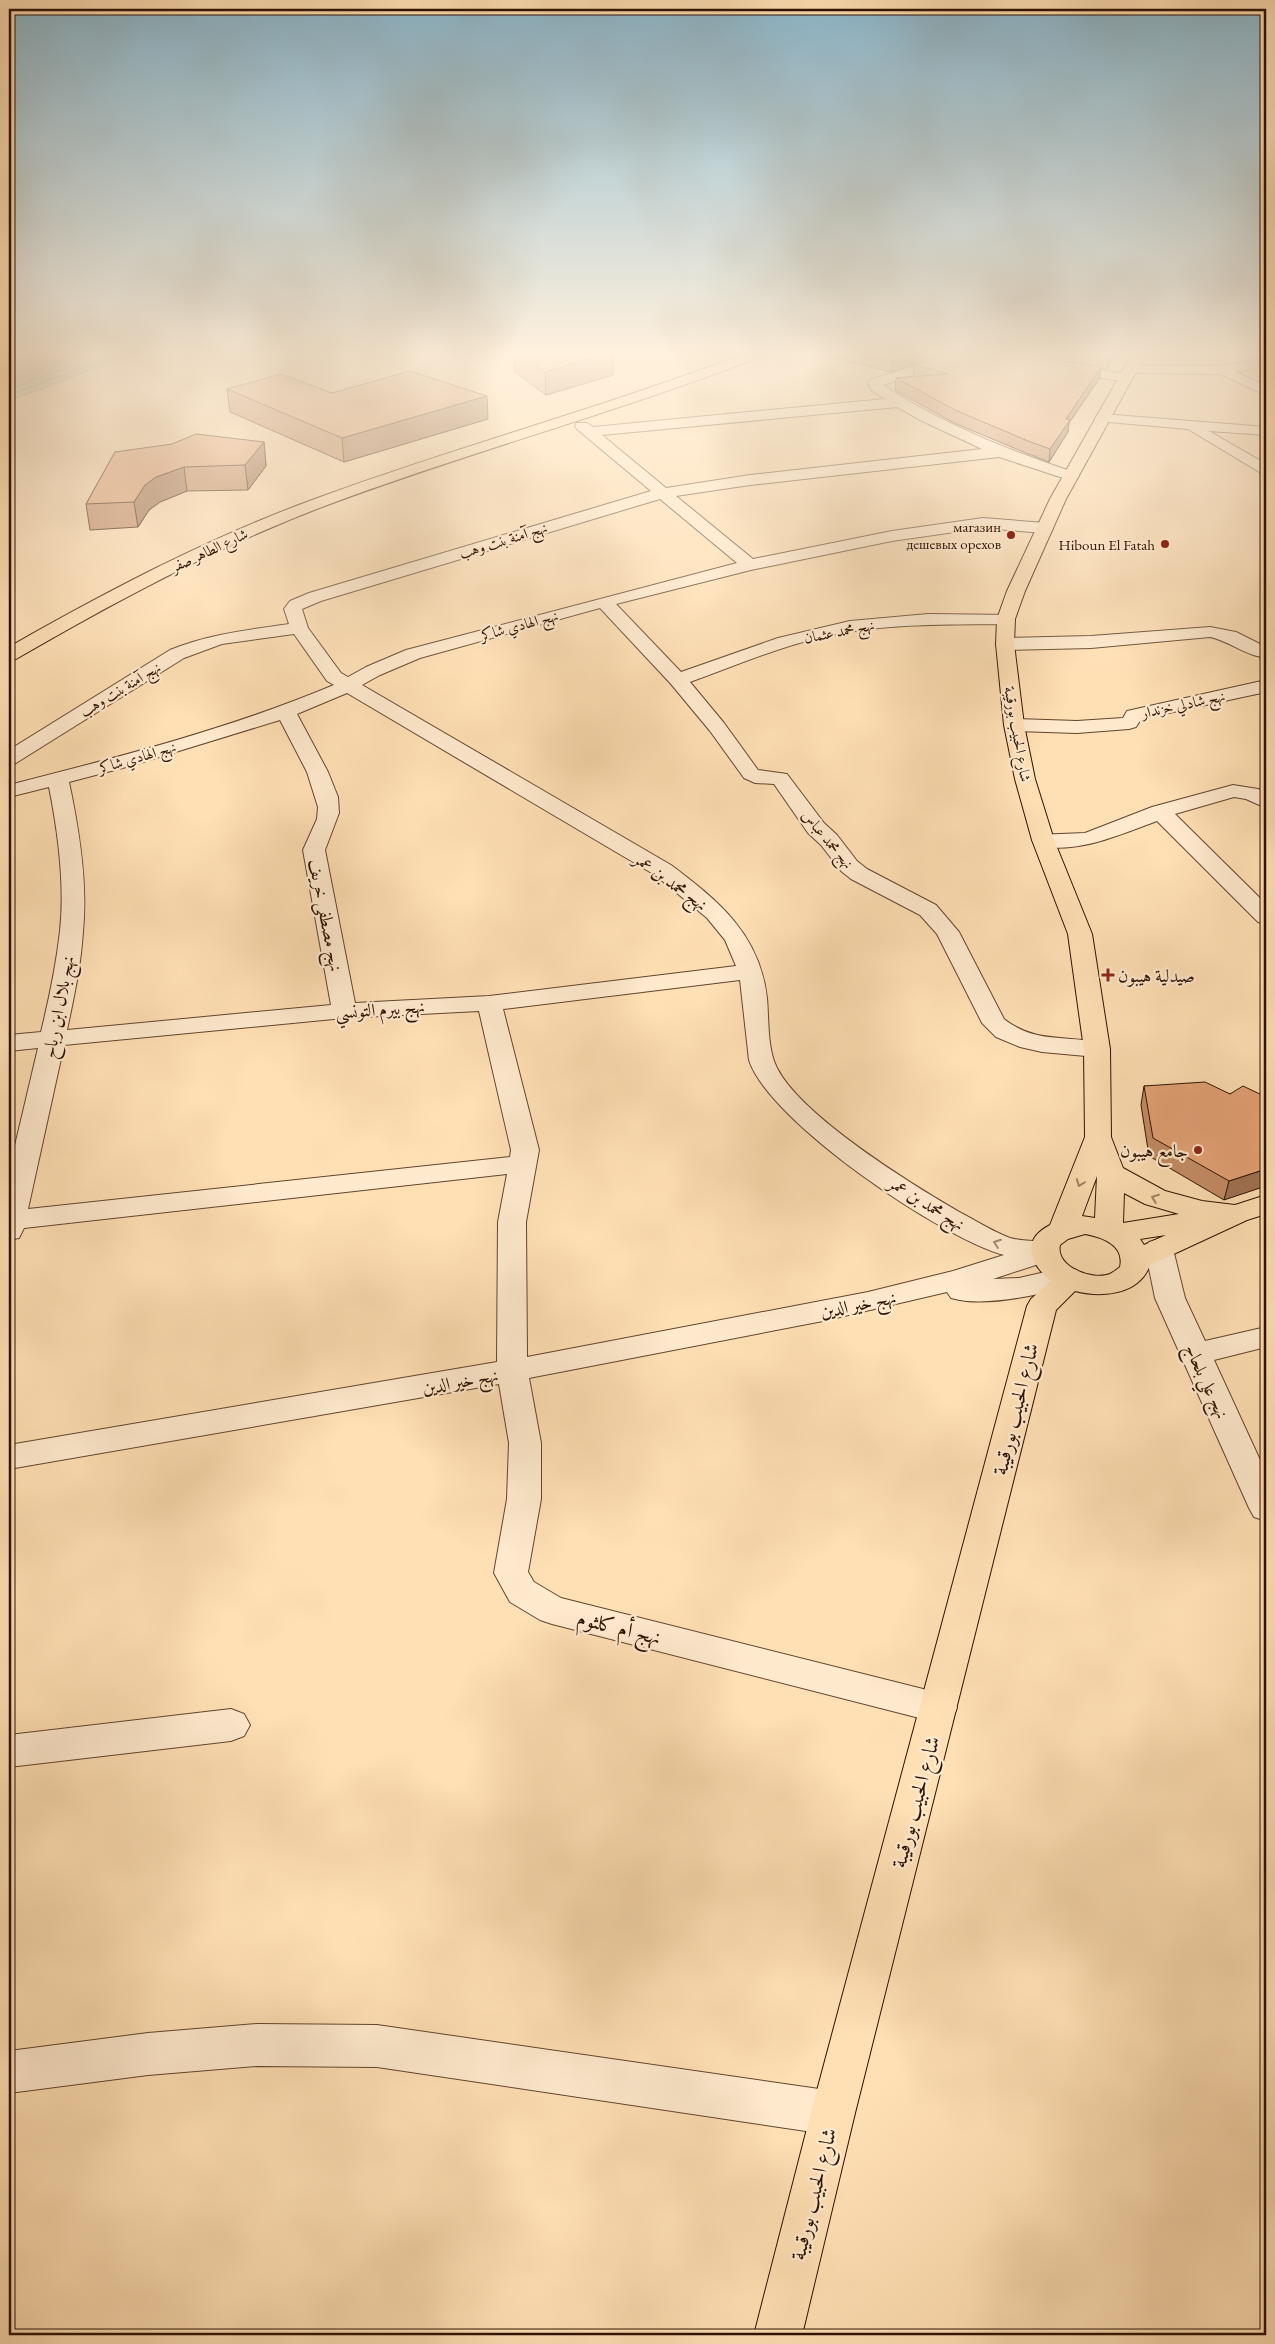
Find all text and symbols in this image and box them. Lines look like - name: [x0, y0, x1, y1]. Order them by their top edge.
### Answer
- place label: магазин дешевых орехов: [906, 517, 1001, 553]
- street label: نهج آمنة بنت وهب: [457, 518, 551, 567]
- street label: شارع الطاهر صفر: [166, 524, 252, 581]
- marker: магазин дешевых орехов: [1005, 529, 1017, 541]
- place label: Hiboun El Fatah: [1059, 535, 1155, 554]
- marker: Hiboun El Fatah: [1159, 538, 1171, 550]
- street label: نهج الهادي شاكر: [476, 605, 561, 650]
- street label: نهج محمد عثمان: [802, 615, 877, 652]
- street label: نهج آمنة بنت وهب: [76, 657, 167, 725]
- street label: شارع الحبيب بورقيبة: [996, 685, 1036, 784]
- street label: نهج شادلي خزندار: [1137, 686, 1228, 727]
- street label: نهج الهادي شاكر: [94, 737, 179, 783]
- street label: نهج محمد عباس: [794, 806, 858, 875]
- street label: نهج محمد بن عمر: [625, 845, 712, 920]
- street label: نهج مصطفى خريف: [299, 857, 348, 974]
- street label: نهج بلال ابن رباح: [37, 954, 84, 1061]
- place label: صيدلية هيبون: [1118, 964, 1195, 987]
- marker: صيدلية هيبون: [1102, 969, 1114, 981]
- street label: نهج بيرم التونسي: [334, 994, 426, 1030]
- place label: جامع هيبون: [1120, 1139, 1188, 1167]
- marker: جامع هيبون: [1192, 1144, 1204, 1156]
- street label: نهج محمد بن عمر: [880, 1169, 969, 1240]
- one-way arrow: [1076, 1178, 1086, 1187]
- one-way arrow: [1152, 1194, 1160, 1204]
- one-way arrow: [994, 1239, 1002, 1249]
- street label: نهج خير الدين: [818, 1285, 899, 1328]
- street label: شارع الحبيب بورقيبة: [986, 1340, 1049, 1479]
- street label: نهج علي بلحاج: [1174, 1340, 1234, 1425]
- street label: نهج خير الدين: [420, 1363, 501, 1404]
- street label: نهج أم كلثوم: [573, 1603, 664, 1656]
- street label: شارع الحبيب بورقيبة: [884, 1733, 950, 1872]
- street label: شارع الحبيب بورقيبة: [784, 2125, 847, 2264]

